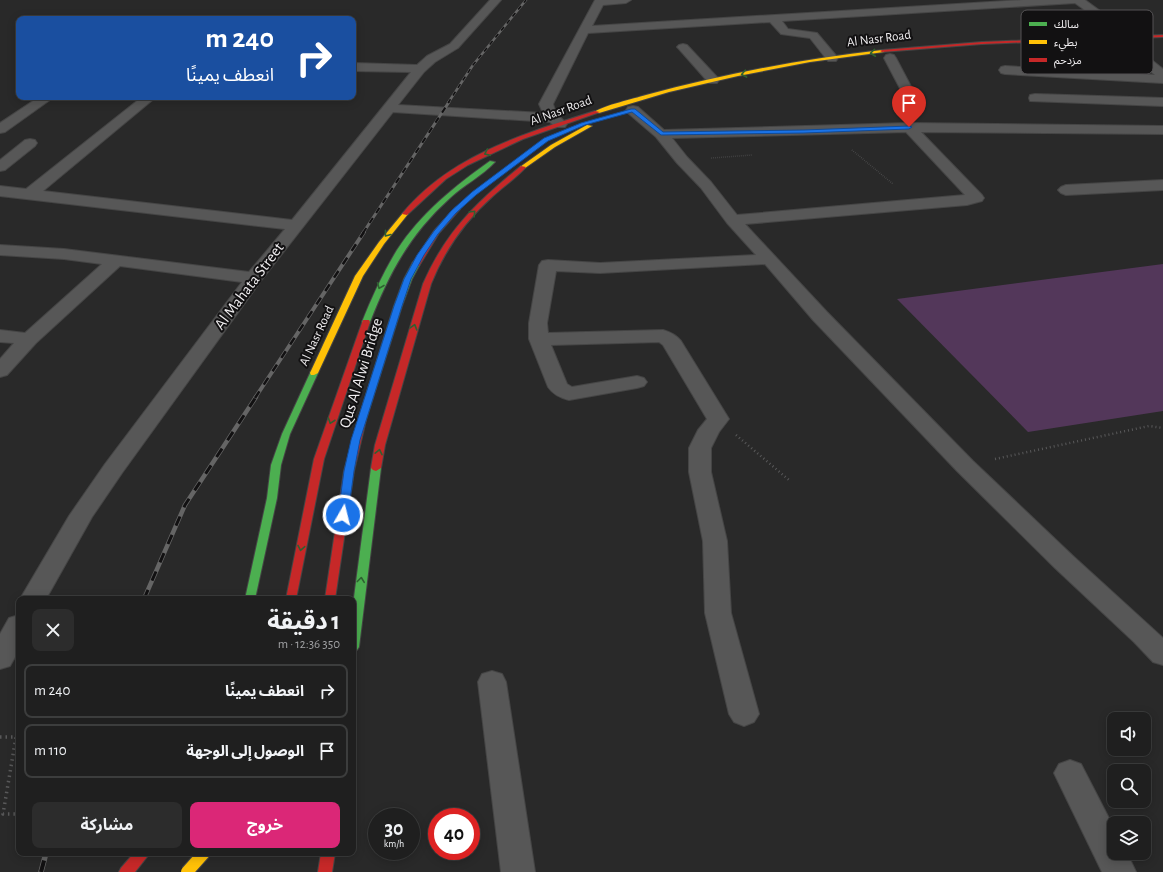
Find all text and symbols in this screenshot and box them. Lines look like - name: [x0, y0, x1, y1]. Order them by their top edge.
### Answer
- legend: [1021, 10, 1153, 74]
- text: سالك: [1054, 19, 1079, 30]
- text: 240 m: [205, 25, 274, 53]
- street label: Al Nasr Road: [846, 29, 912, 49]
- icon: right: [288, 32, 340, 84]
- text: بطيء: [1054, 37, 1077, 52]
- one-way arrow: [869, 48, 876, 57]
- text: مزدحم: [1054, 55, 1082, 69]
- text: انعطف يمينًا: [186, 67, 274, 85]
- one-way arrow: [741, 70, 748, 78]
- pin: [892, 86, 926, 127]
- icon: arrive: [898, 92, 920, 114]
- street label: Al Nasr Road: [528, 94, 594, 128]
- one-way arrow: [483, 148, 491, 156]
- one-way arrow: [468, 210, 476, 218]
- one-way arrow: [384, 230, 391, 237]
- street label: Al Mahata Street: [211, 240, 287, 332]
- one-way arrow: [376, 282, 384, 289]
- street label: Al Nasr Road: [297, 304, 337, 368]
- street label: Qus Al Alwi Bridge: [337, 316, 386, 430]
- one-way arrow: [409, 323, 418, 330]
- one-way arrow: [327, 418, 336, 425]
- one-way arrow: [374, 448, 382, 455]
- position arrow: [322, 494, 364, 536]
- one-way arrow: [298, 545, 306, 551]
- one-way arrow: [356, 577, 365, 583]
- button: close: [32, 609, 74, 651]
- text: 1 دقيقة: [267, 610, 340, 634]
- text: 350 m · 12:36: [278, 638, 340, 651]
- icon: right: [316, 680, 338, 702]
- text: 240 m: [34, 683, 70, 698]
- text: انعطف يمينًا: [225, 684, 304, 699]
- map controls: [1107, 712, 1151, 860]
- button: sound: [1107, 712, 1151, 756]
- icon: arrive: [316, 740, 338, 762]
- text: 110 m: [34, 743, 67, 758]
- text: الوصول إلى الوجهة: [186, 744, 304, 759]
- button: search: [1107, 764, 1151, 808]
- button: مشاركة: [32, 802, 182, 848]
- button: خروج: [190, 802, 340, 848]
- speed limit sign: 40: [428, 808, 480, 860]
- button: layers: [1107, 816, 1151, 860]
- text: 30: [384, 819, 404, 839]
- text: km/h: [384, 839, 404, 849]

